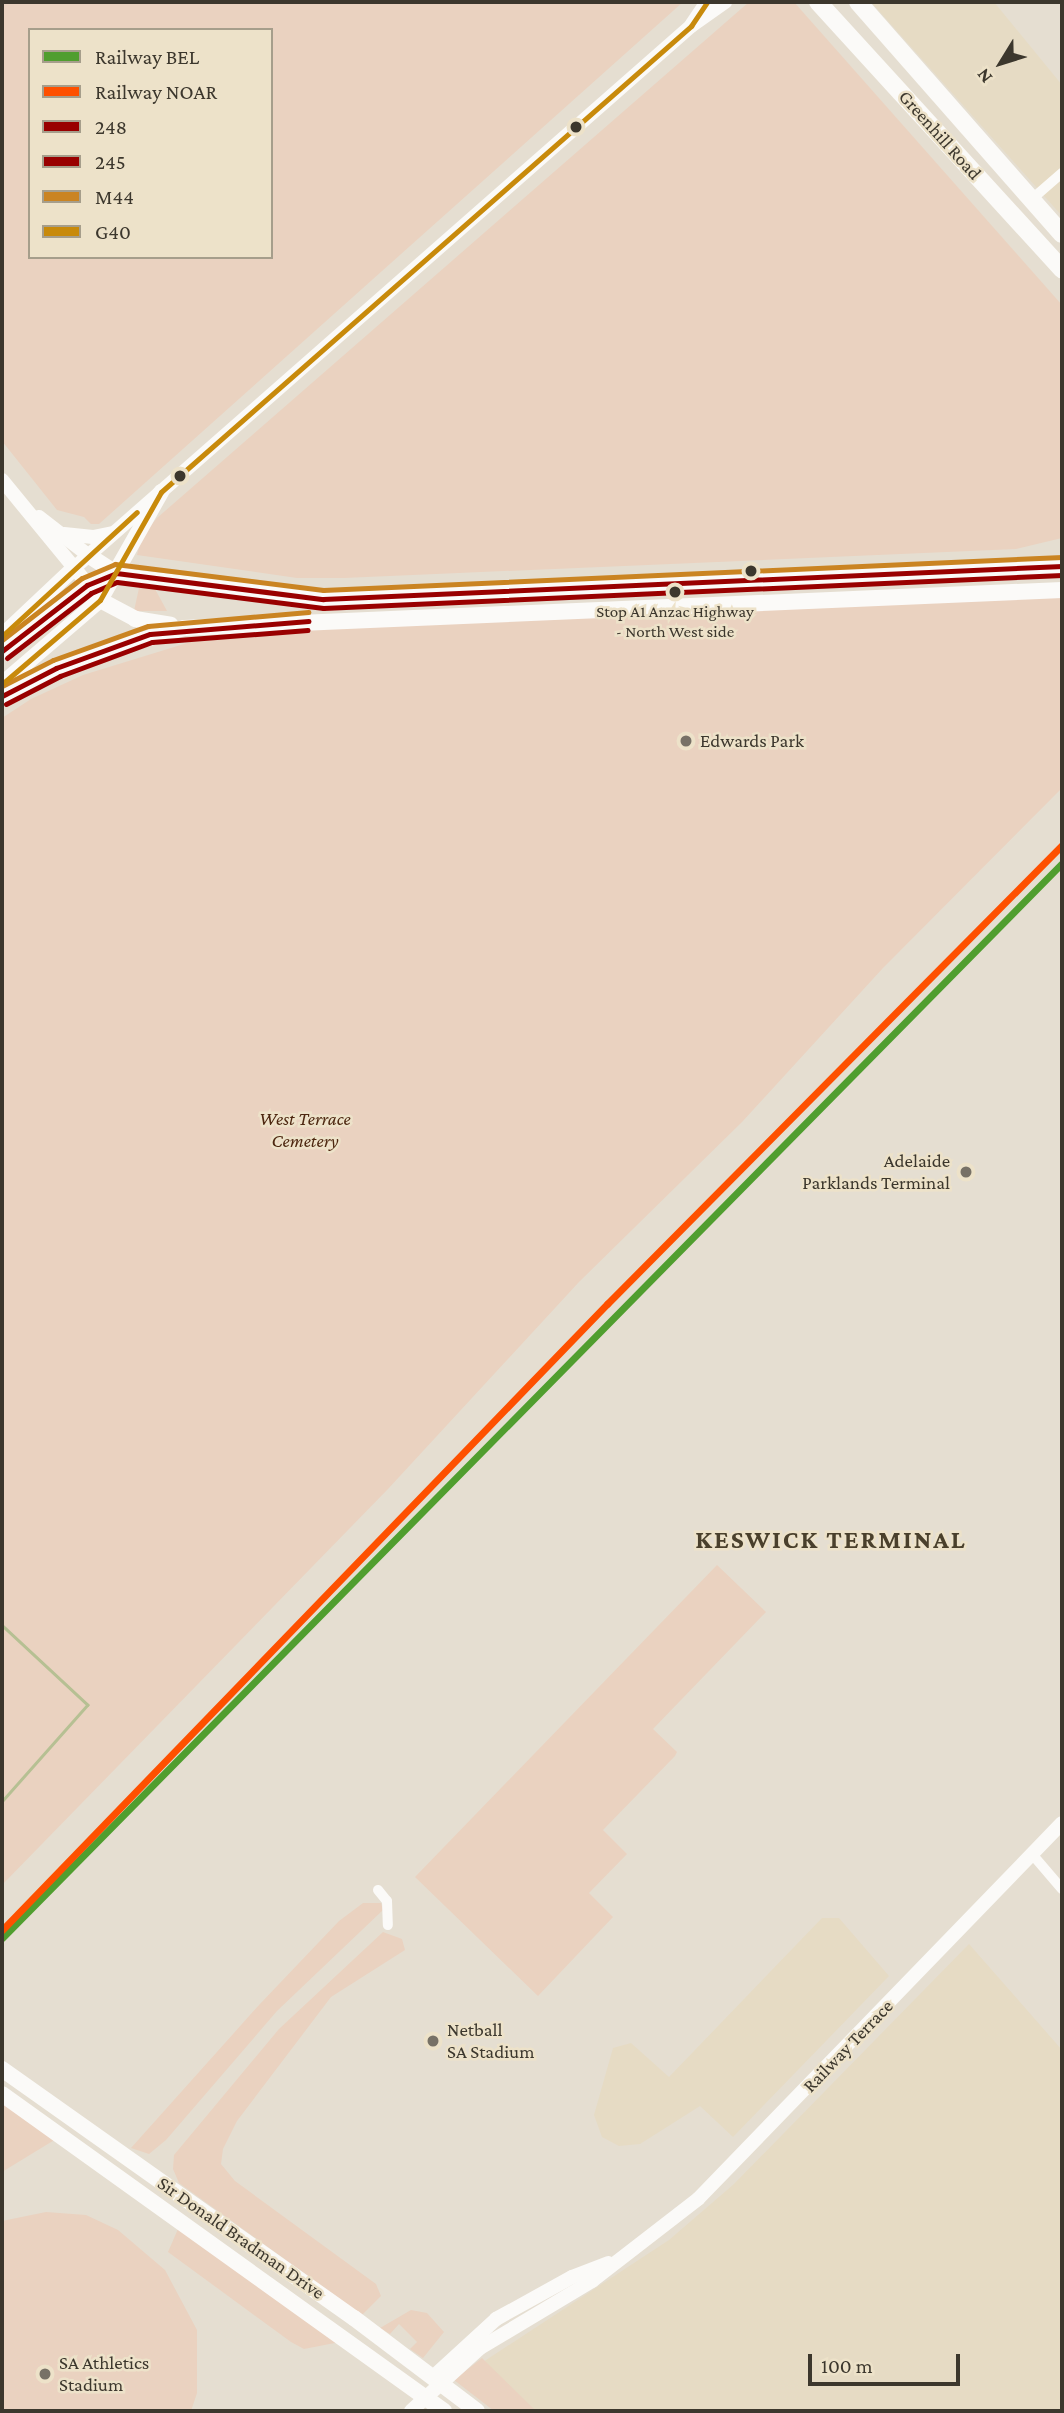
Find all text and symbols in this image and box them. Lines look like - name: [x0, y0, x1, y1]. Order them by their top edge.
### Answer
- legend: [28, 28, 273, 259]
- north arrow: [966, 28, 1036, 98]
- text: Railway BEL: [95, 45, 199, 69]
- text: N: [972, 65, 996, 88]
- text: Railway NOAR: [95, 80, 217, 104]
- street label: Greenhill Road: [894, 86, 986, 184]
- text: 248: [95, 115, 127, 139]
- unlabelled marker: [569, 120, 583, 134]
- text: 245: [95, 150, 126, 174]
- text: M44: [95, 185, 134, 209]
- text: G40: [95, 220, 131, 244]
- unlabelled marker: [173, 469, 187, 483]
- unlabelled marker: [744, 564, 758, 578]
- marker: Stop A1 Anzac Highway - North West side: [668, 585, 682, 599]
- place label: Stop A1 Anzac Highway - North West side: [596, 602, 754, 642]
- place label: Edwards Park: [700, 730, 804, 752]
- marker: Edwards Park: [678, 733, 694, 749]
- park label: West Terrace Cemetery: [259, 1108, 351, 1152]
- place label: Adelaide Parklands Terminal: [802, 1150, 950, 1194]
- marker: Adelaide Parklands Terminal: [956, 1162, 976, 1182]
- district label: KESWICK TERMINAL: [697, 1524, 965, 1556]
- street label: Railway Terrace: [798, 1995, 898, 2097]
- place label: Netball SA Stadium: [447, 2019, 534, 2063]
- marker: Netball SA Stadium: [425, 2033, 441, 2049]
- street label: Sir Donald Bradman Drive: [153, 2172, 329, 2304]
- scale bar: [812, 2340, 964, 2384]
- place label: SA Athletics Stadium: [59, 2352, 149, 2396]
- text: 100 m: [821, 2354, 873, 2378]
- marker: SA Athletics Stadium: [37, 2366, 53, 2382]

